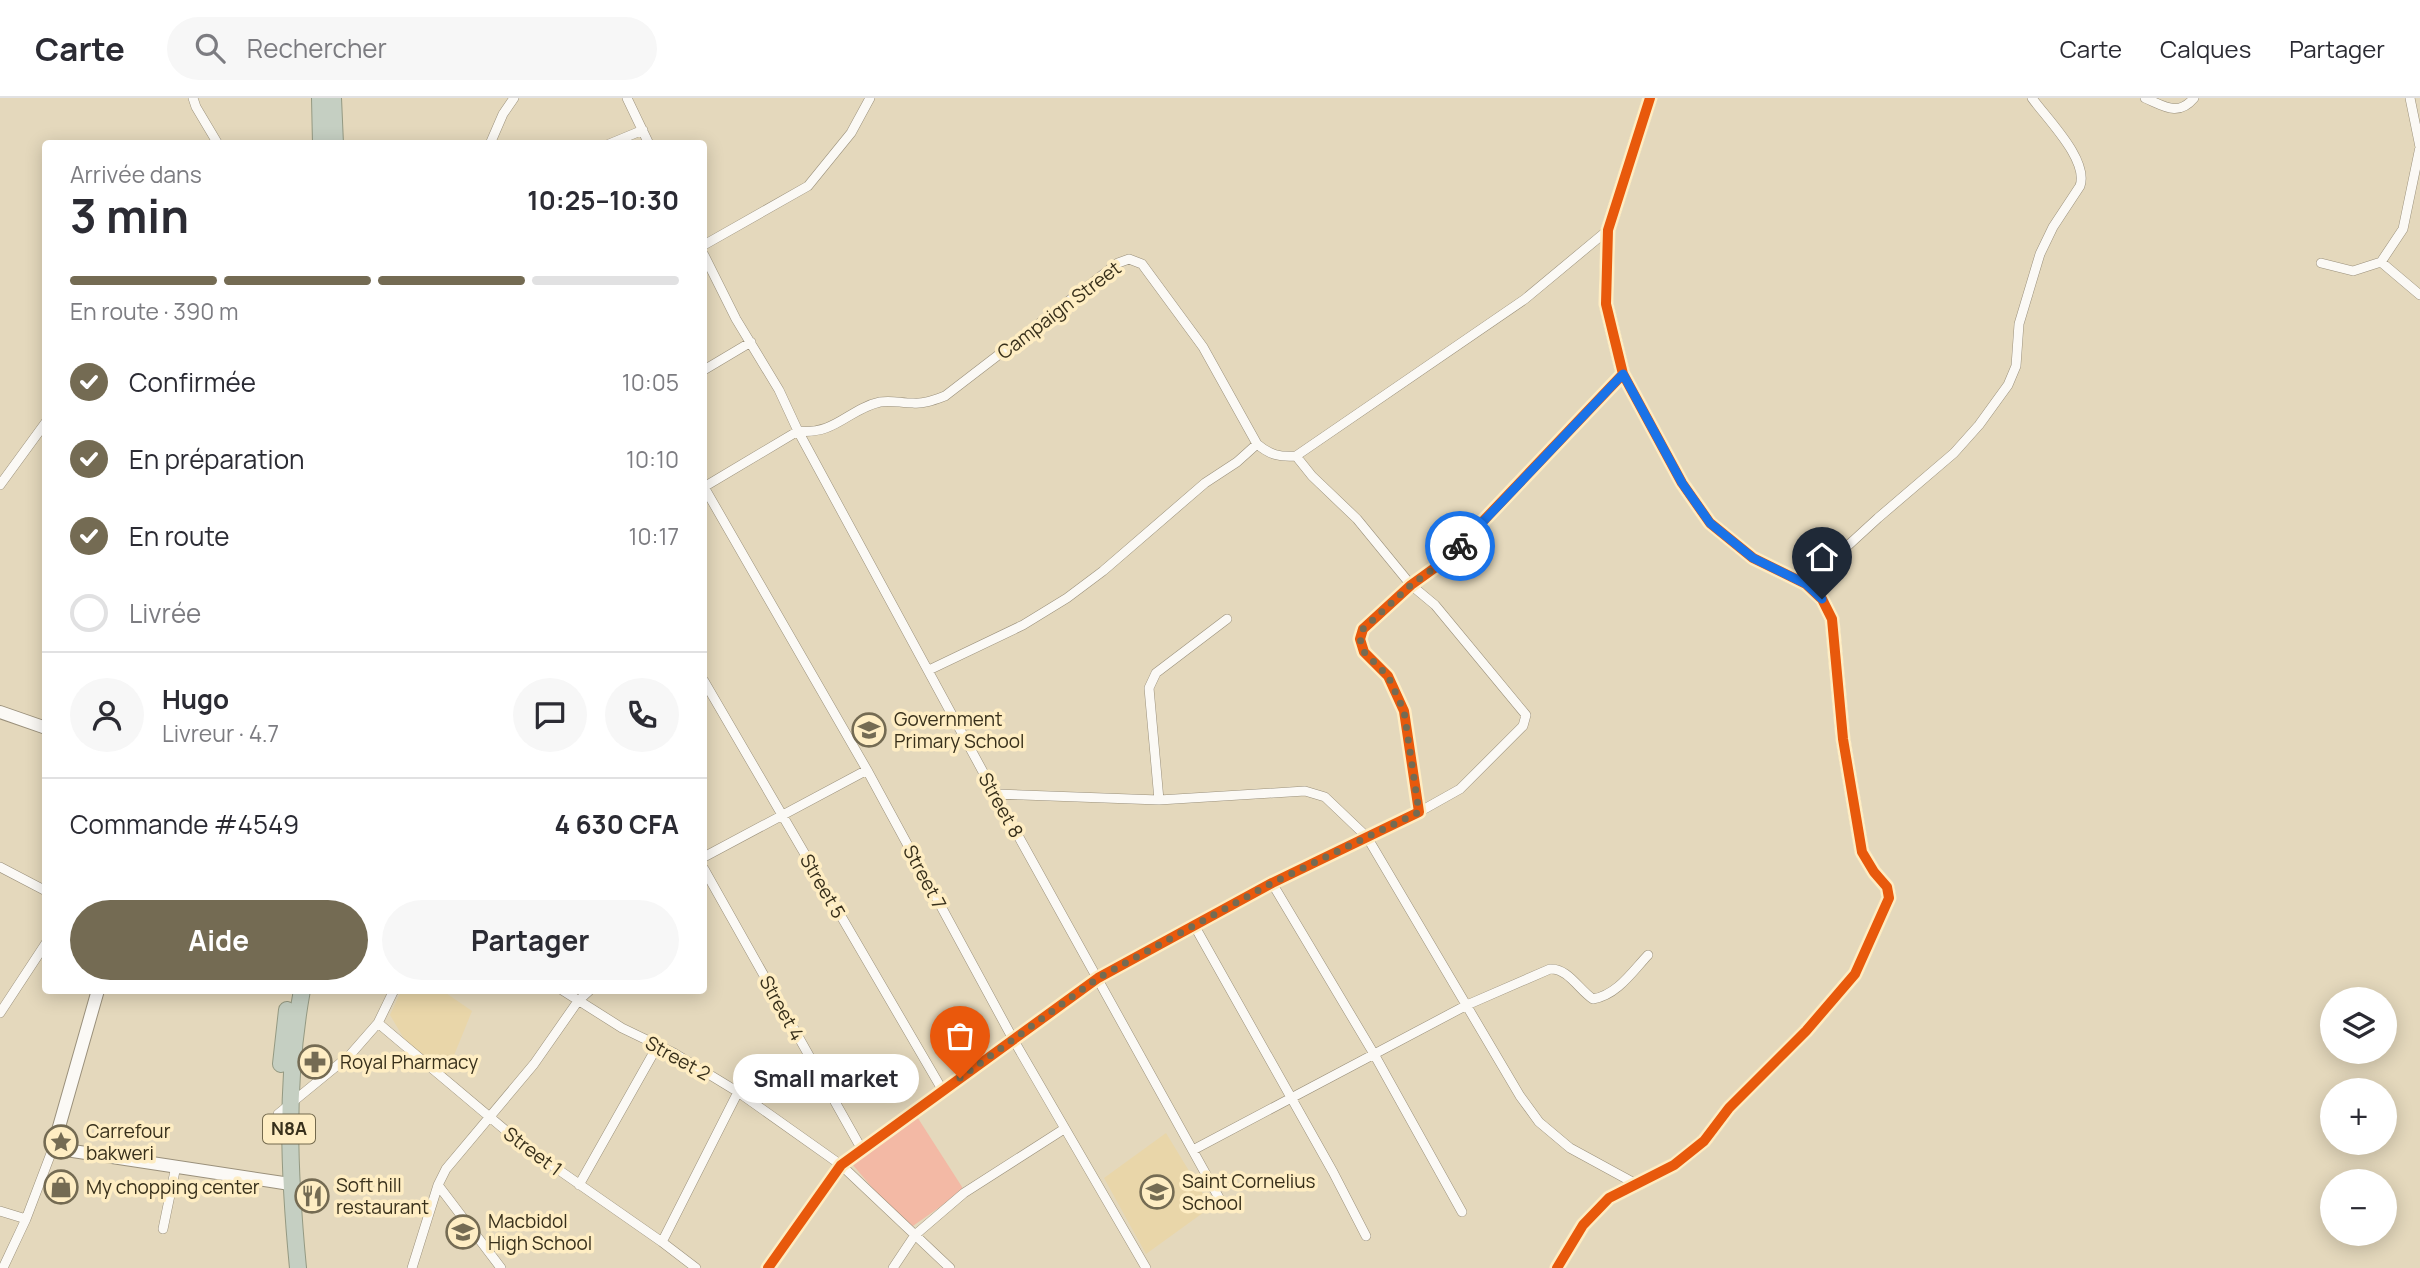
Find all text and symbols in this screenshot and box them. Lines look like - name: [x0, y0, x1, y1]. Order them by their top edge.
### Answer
- search box: [167, 17, 657, 80]
- text: Carte: [35, 26, 125, 71]
- icon: search: [191, 29, 229, 67]
- text: Rechercher: [247, 30, 387, 66]
- text: Carte: [2060, 32, 2122, 65]
- text: Calques: [2160, 32, 2251, 65]
- text: Partager: [2289, 32, 2385, 65]
- text: Arrivée dans: [70, 158, 202, 190]
- text: 10:25–10:30: [527, 182, 679, 218]
- text: 3 min: [70, 184, 189, 247]
- street label: Campaign Street: [992, 255, 1126, 365]
- text: En route · 390 m: [70, 295, 238, 327]
- icon: check: [70, 363, 108, 401]
- text: Confirmée: [129, 364, 256, 400]
- text: 10:05: [622, 366, 679, 398]
- icon: check: [70, 440, 108, 478]
- text: En préparation: [129, 441, 304, 477]
- text: 10:10: [626, 443, 679, 475]
- courier: [1425, 511, 1495, 581]
- icon: check: [70, 517, 108, 555]
- text: En route: [129, 518, 230, 554]
- text: 10:17: [629, 520, 679, 552]
- icon: bike: [1441, 527, 1479, 565]
- pin: [1792, 527, 1852, 599]
- icon: home: [1803, 538, 1841, 576]
- text: Livrée: [129, 595, 201, 631]
- button: person: [70, 678, 144, 752]
- button: chat: [513, 678, 587, 752]
- button: phone: [605, 678, 679, 752]
- text: Hugo: [162, 681, 229, 717]
- place label: Government Primary School: [894, 706, 1024, 754]
- school or university icon: Government Primary School: [850, 711, 888, 749]
- text: Livreur · 4.7: [162, 717, 279, 749]
- street label: Street 8: [973, 768, 1029, 842]
- text: Commande #4549: [70, 806, 299, 842]
- text: 4 630 CFA: [554, 806, 679, 842]
- street label: Street 7: [897, 840, 953, 914]
- street label: Street 5: [794, 849, 852, 923]
- button: Aide: [70, 900, 368, 980]
- button: Partager: [382, 900, 679, 980]
- street label: Street 4: [753, 971, 811, 1045]
- map controls: [2320, 987, 2397, 1246]
- button: layers: [2320, 987, 2397, 1064]
- pin: [930, 1006, 990, 1078]
- icon: bag: [941, 1017, 979, 1055]
- street label: Street 2: [641, 1030, 715, 1086]
- pharmacy icon: Royal Pharmacy: [296, 1043, 334, 1081]
- place label: Royal Pharmacy: [340, 1049, 478, 1075]
- callout: Small market: [732, 1054, 918, 1102]
- text: Small market: [753, 1062, 899, 1094]
- button: +: [2320, 1078, 2397, 1155]
- road number: N8A: [263, 1114, 315, 1144]
- place label: Carrefour bakweri: [86, 1118, 171, 1166]
- street label: Street 1: [498, 1120, 568, 1182]
- place icon: Carrefour bakweri: [42, 1123, 80, 1161]
- shop icon: My chopping center: [42, 1168, 80, 1206]
- place label: Saint Cornelius School: [1182, 1168, 1316, 1216]
- button: −: [2320, 1169, 2397, 1246]
- place label: Soft hill restaurant: [336, 1172, 429, 1220]
- school or university icon: Saint Cornelius School: [1138, 1173, 1176, 1211]
- place label: My chopping center: [86, 1174, 260, 1200]
- restaurant icon: Soft hill restaurant: [293, 1177, 331, 1215]
- place label: Macbidol High School: [488, 1208, 592, 1256]
- school or university icon: Macbidol High School: [444, 1213, 482, 1251]

